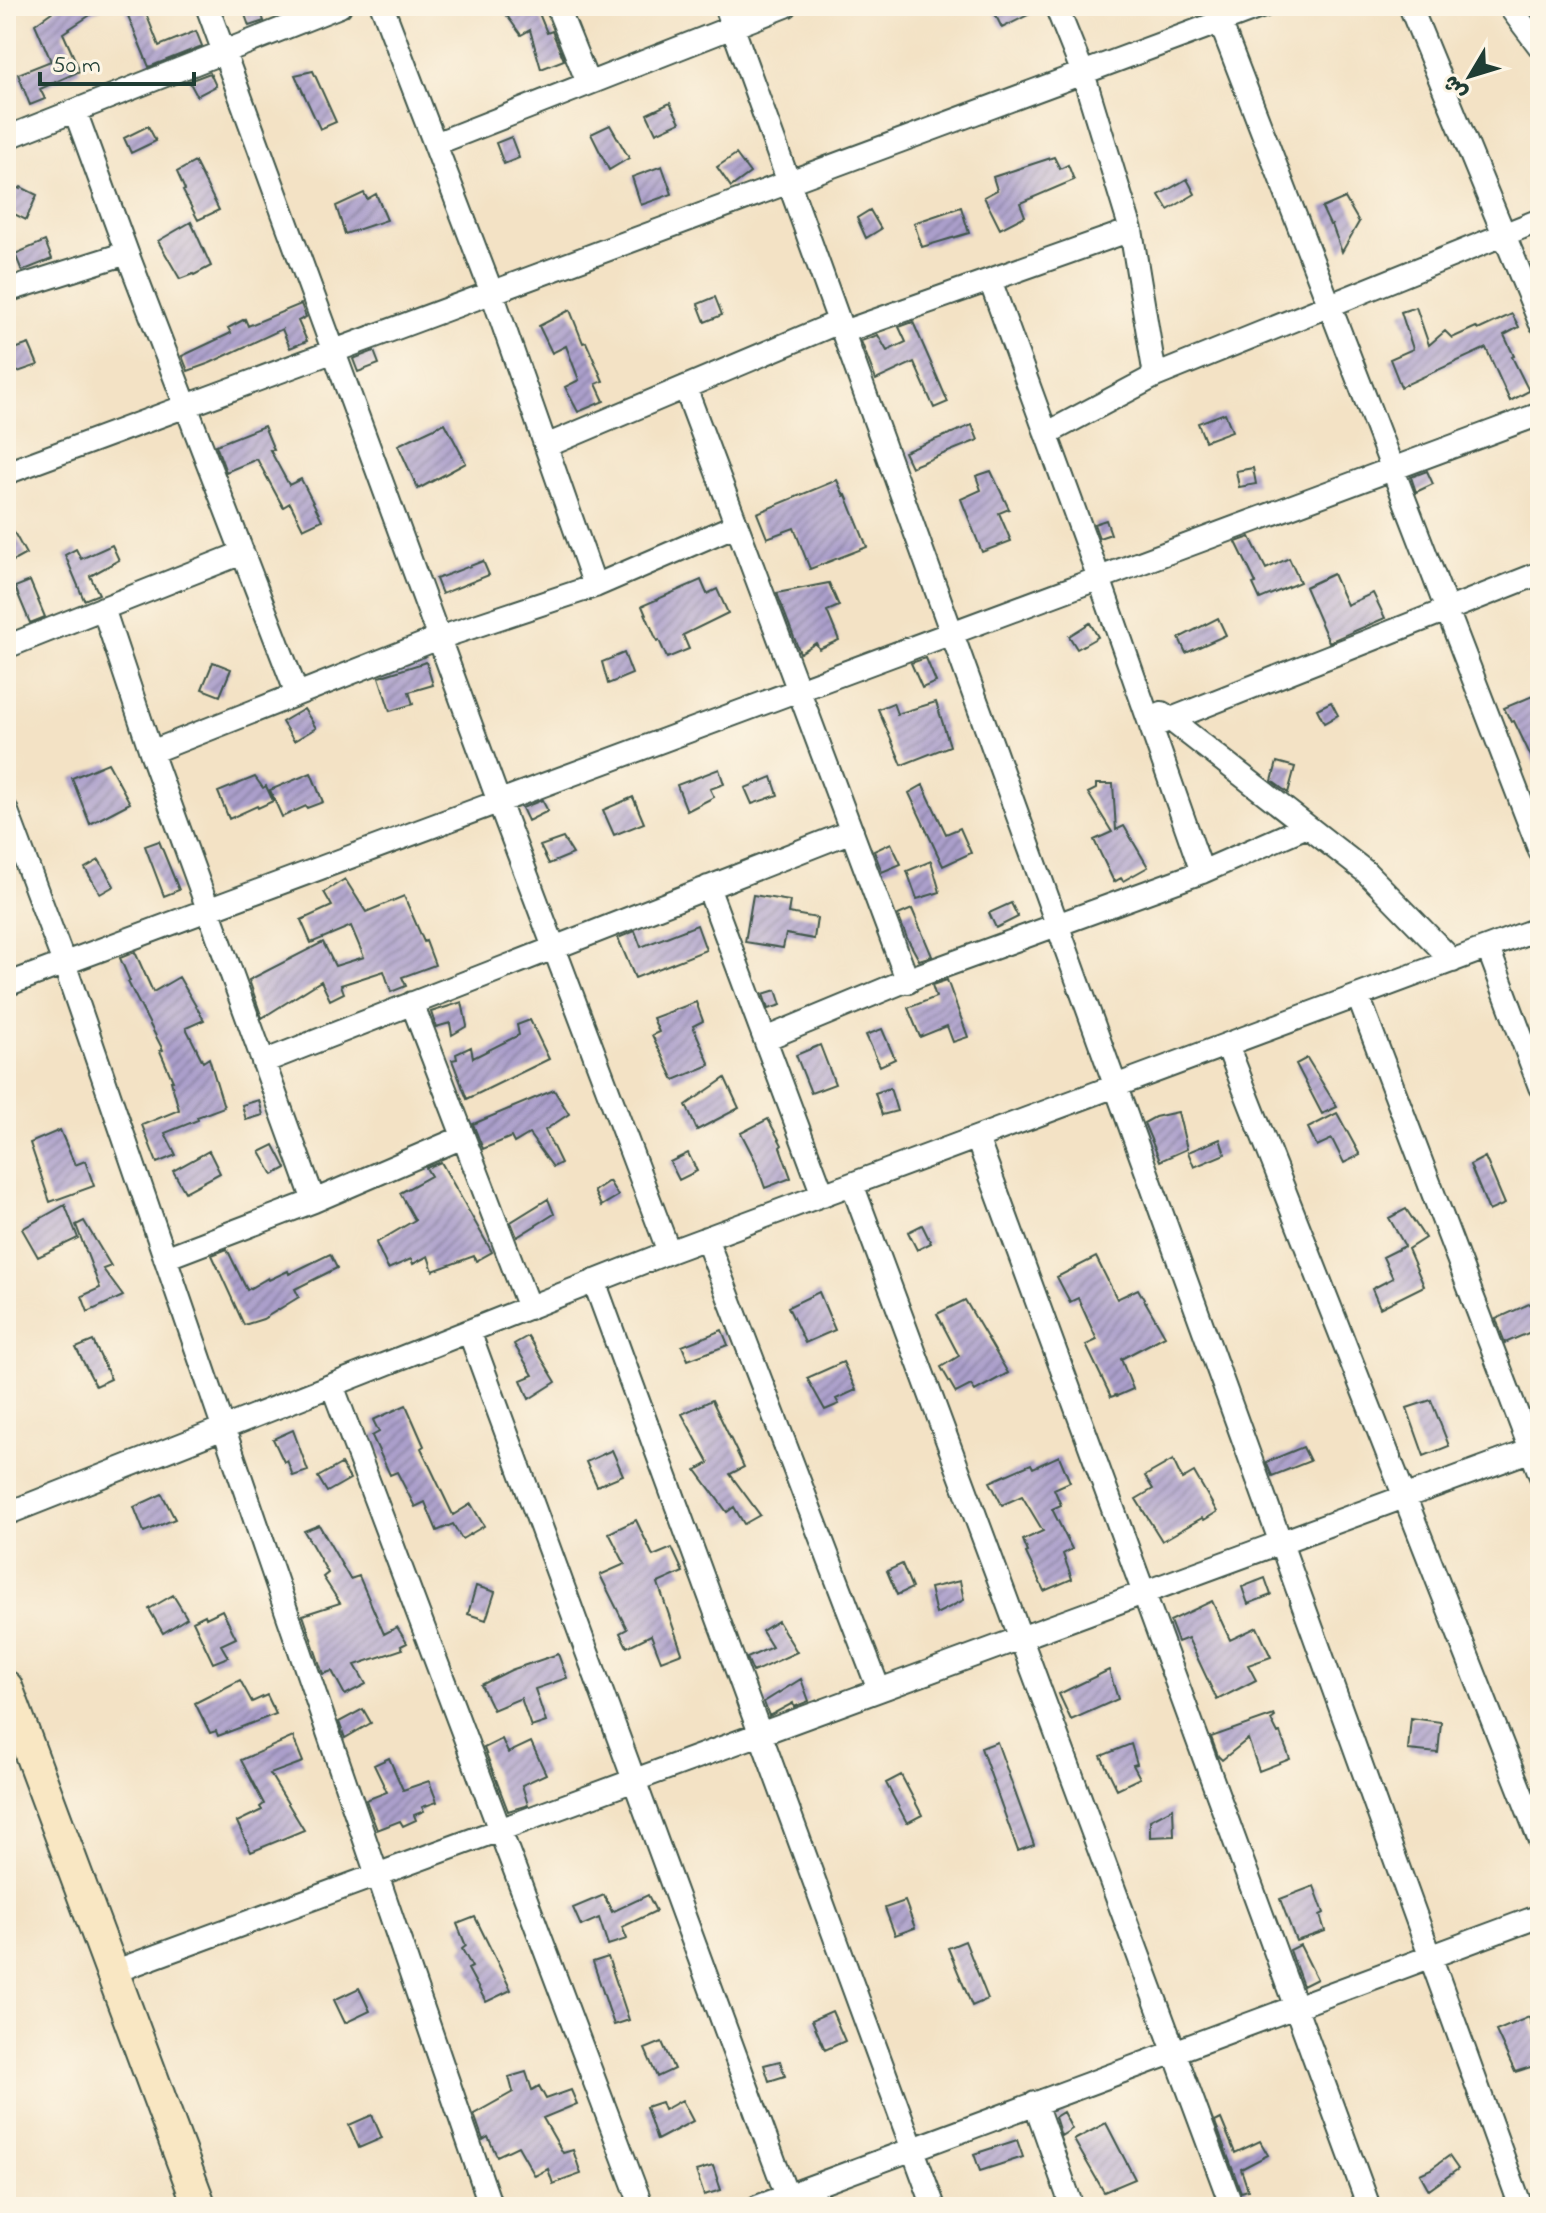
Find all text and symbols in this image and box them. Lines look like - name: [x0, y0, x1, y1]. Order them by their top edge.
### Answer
- scale bar: [40, 36, 194, 86]
- north arrow: [1430, 36, 1510, 116]
- text: 50 m: [52, 49, 101, 84]
- text: ش: [1437, 67, 1477, 106]

